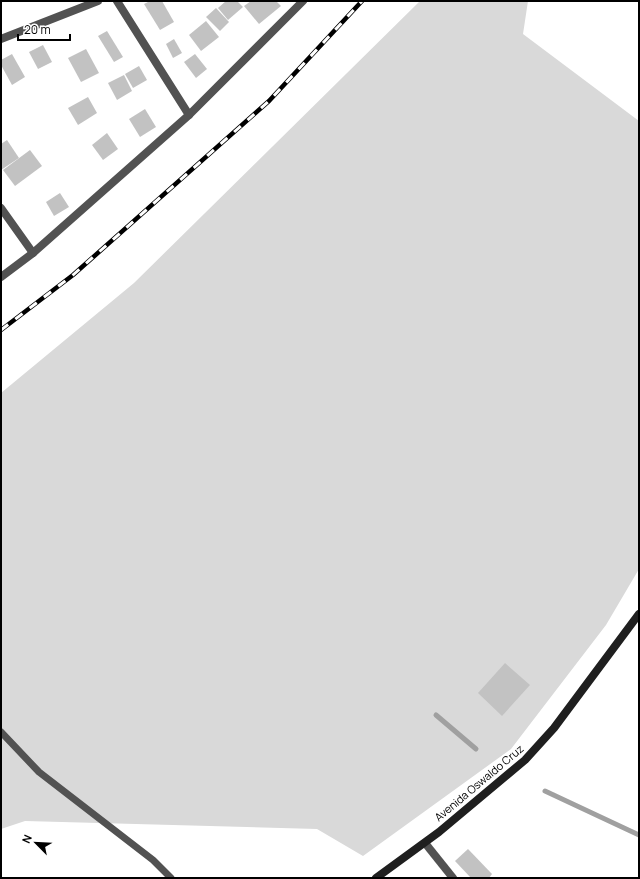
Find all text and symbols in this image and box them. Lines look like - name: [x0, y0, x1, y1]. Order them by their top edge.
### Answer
- scale bar: [18, 16, 70, 42]
- text: 20 m: [24, 21, 51, 38]
- street label: Avenida Oswaldo Cruz: [431, 741, 526, 824]
- north arrow: [16, 823, 56, 863]
- text: N: [18, 832, 35, 845]

